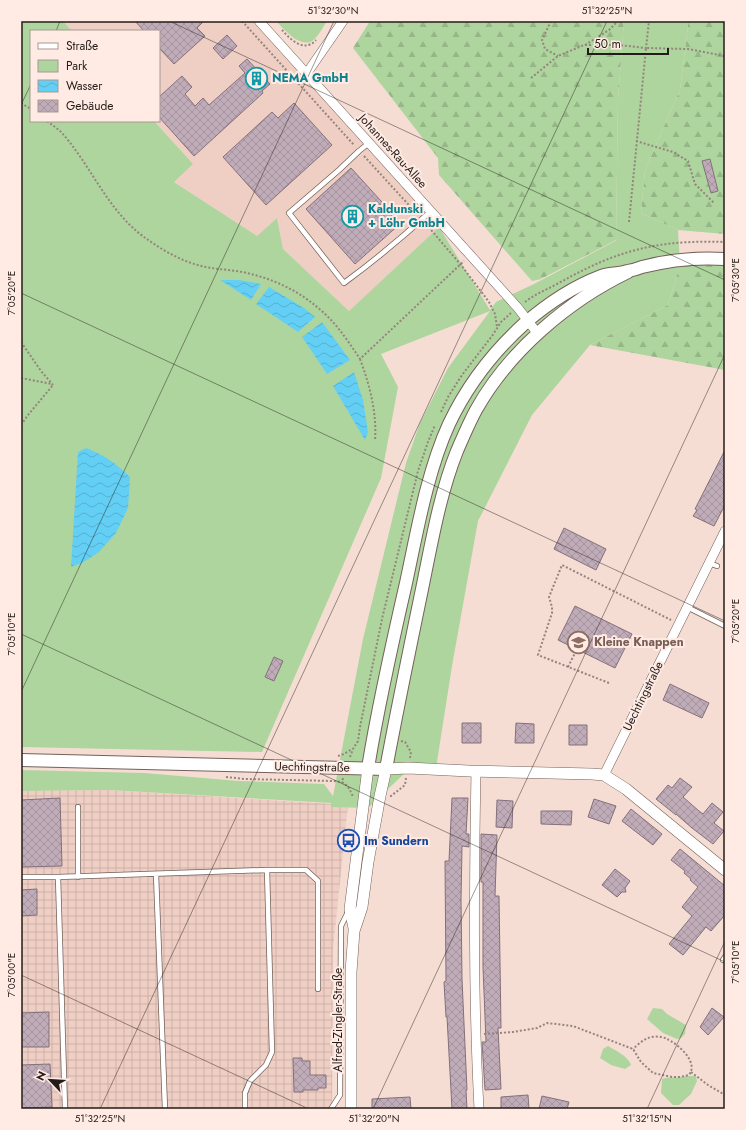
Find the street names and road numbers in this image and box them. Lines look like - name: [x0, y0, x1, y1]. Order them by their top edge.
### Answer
- street label: Johannes-Rau-Allee: [353, 108, 431, 192]
- street label: Uechtingstraße: [618, 658, 668, 734]
- street label: Uechtingstraße: [274, 757, 350, 777]
- street label: Alfred-Zingler-Straße: [329, 968, 347, 1072]

